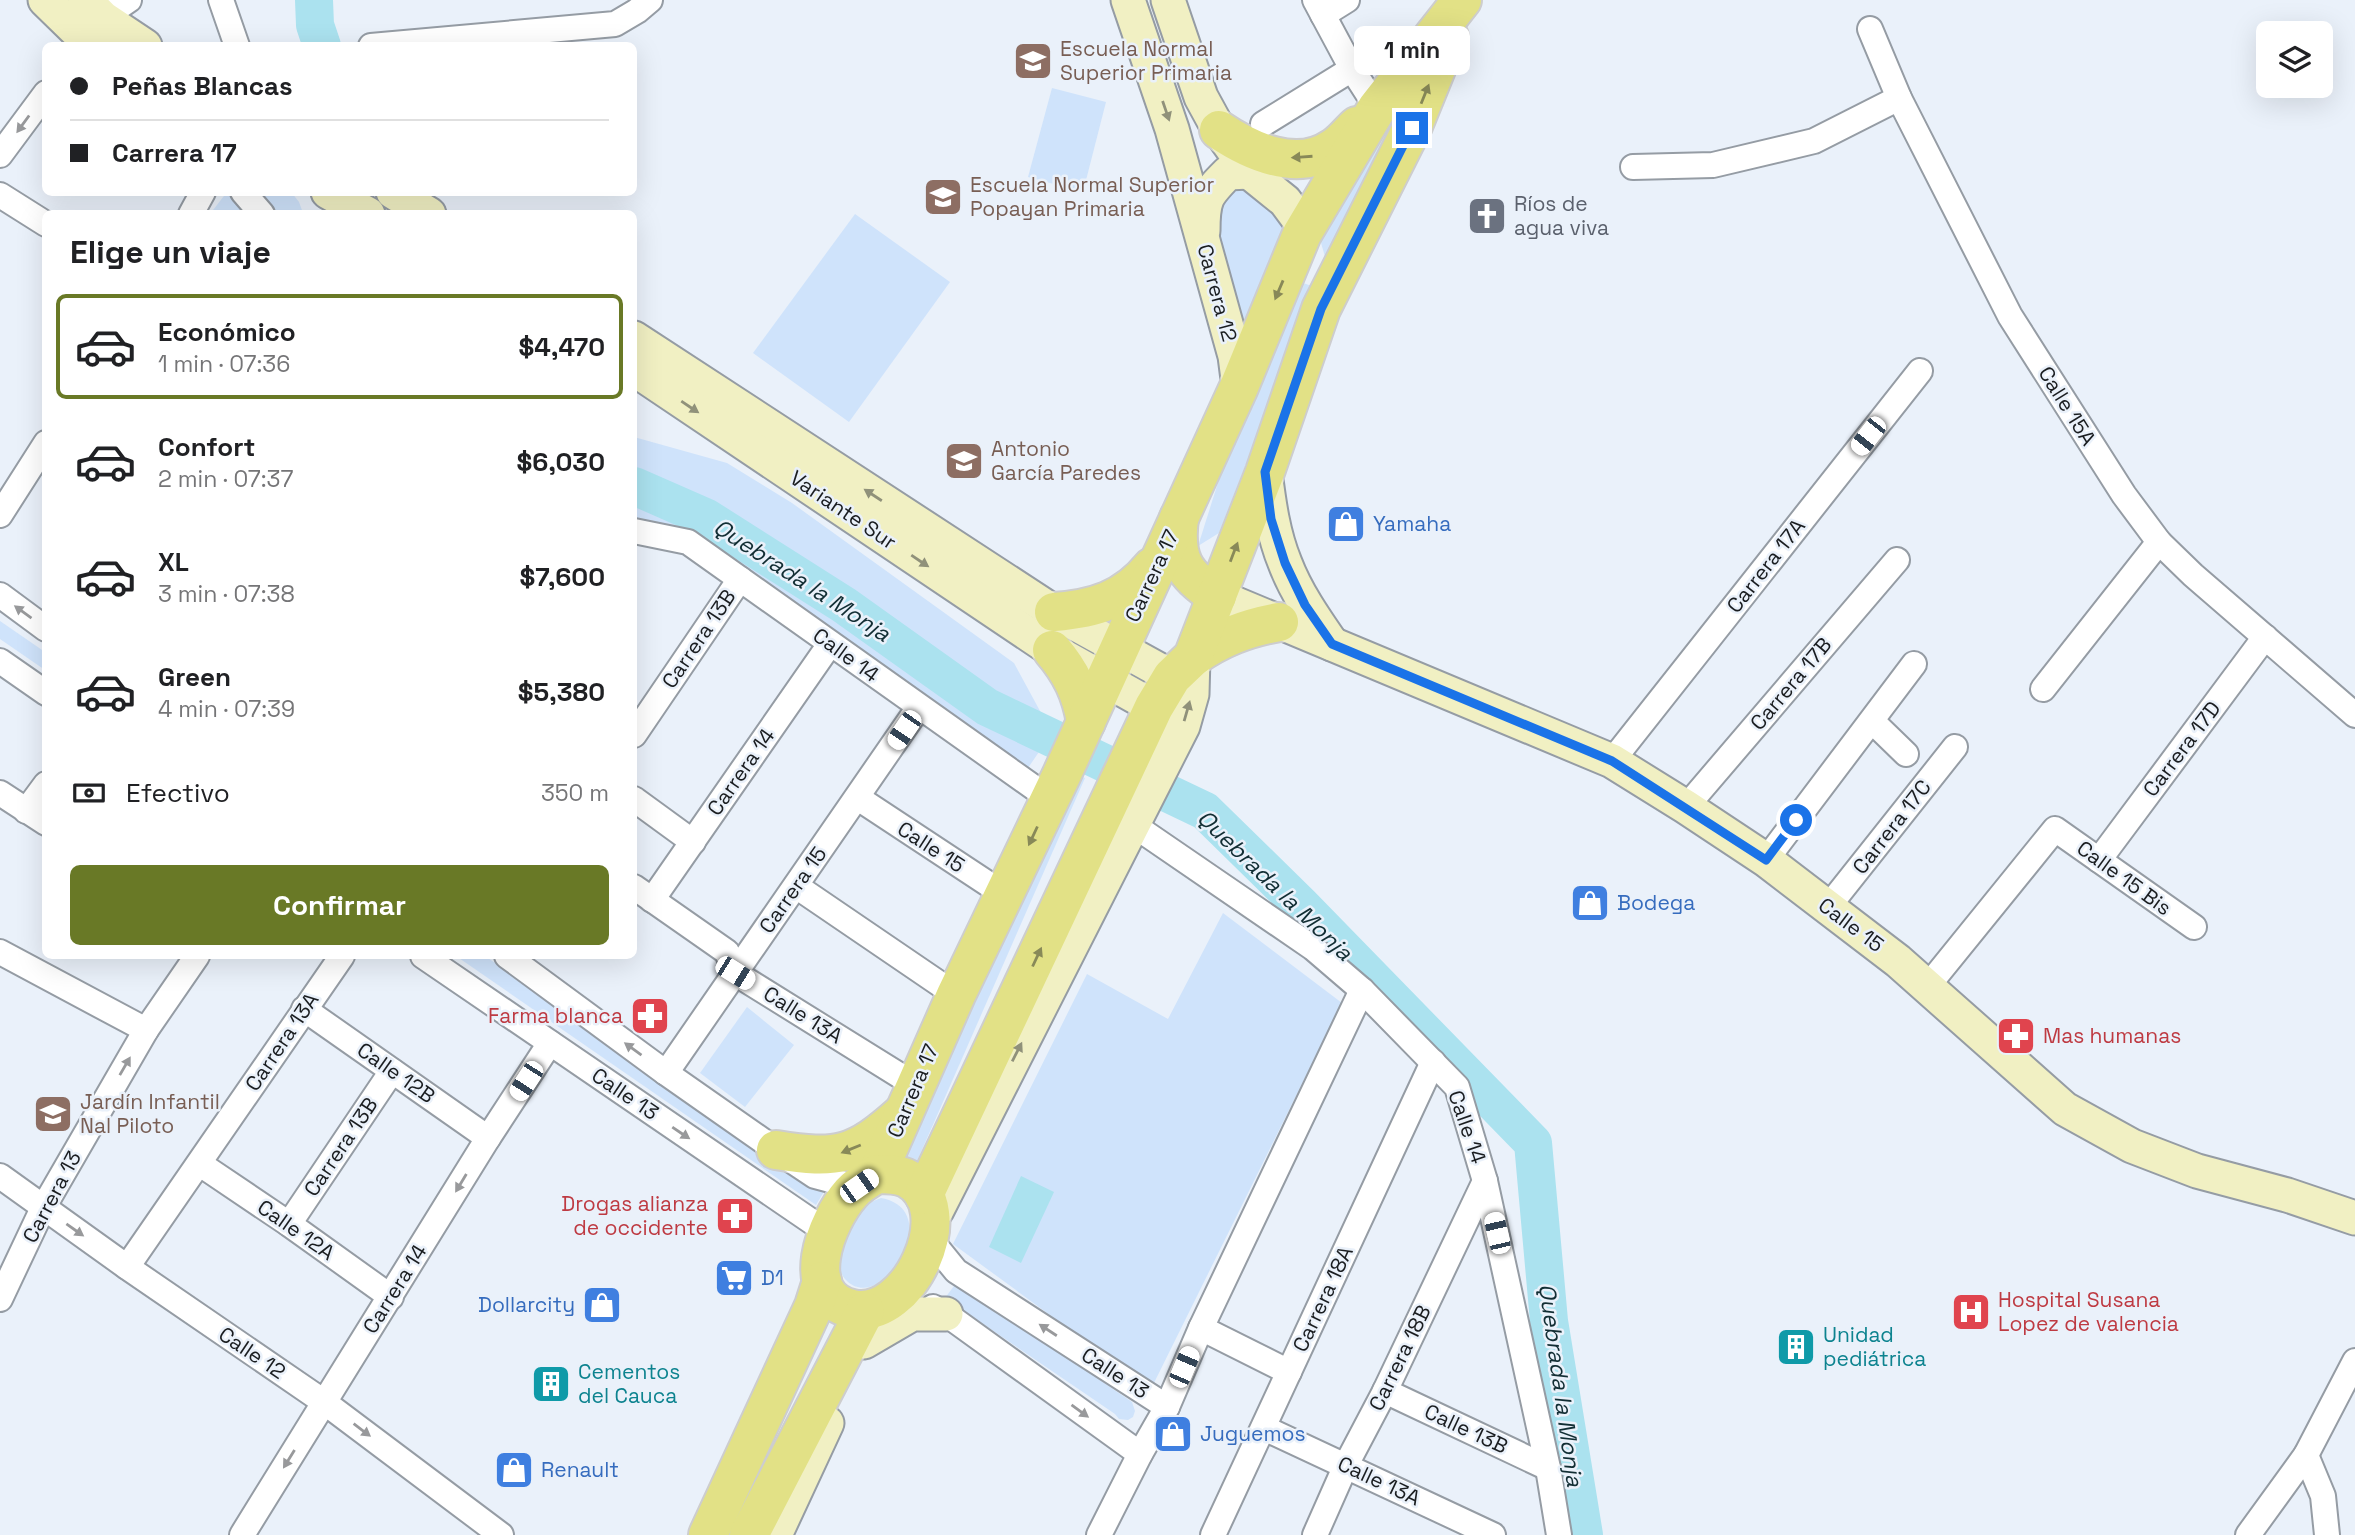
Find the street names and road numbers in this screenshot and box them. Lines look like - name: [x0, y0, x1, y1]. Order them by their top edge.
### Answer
- street label: Carrera 12: [1192, 241, 1243, 345]
- street label: Calle 15A: [2033, 361, 2102, 450]
- street label: Variante Sur: [785, 464, 902, 555]
- street label: Carrera 17A: [1720, 513, 1811, 618]
- street label: Carrera 17: [1118, 525, 1185, 626]
- street label: Carrera 13B: [656, 584, 742, 693]
- street label: Calle 14: [808, 621, 885, 688]
- street label: Carrera 17B: [1744, 632, 1837, 736]
- street label: Carrera 17D: [2137, 695, 2226, 802]
- street label: Carrera 14: [701, 723, 780, 821]
- street label: Carrera 17C: [1846, 774, 1937, 879]
- street label: Calle 15: [892, 815, 970, 878]
- street label: Calle 15 Bis: [2072, 834, 2177, 921]
- street label: Carrera 15: [753, 841, 832, 938]
- street label: Calle 15: [1813, 891, 1889, 958]
- street label: Calle 13A: [759, 980, 848, 1049]
- street label: Carrera 13A: [239, 987, 324, 1096]
- street label: Calle 12B: [352, 1036, 440, 1109]
- street label: Carrera 17: [881, 1040, 944, 1142]
- street label: Calle 13: [587, 1061, 664, 1126]
- street label: Calle 14: [1442, 1087, 1493, 1167]
- street label: Carrera 13B: [298, 1092, 384, 1201]
- street label: Carrera 13: [16, 1146, 87, 1247]
- street label: Calle 12A: [252, 1193, 340, 1266]
- street label: Carrera 14: [357, 1239, 433, 1338]
- street label: Carrera 18A: [1286, 1242, 1359, 1356]
- street label: Carrera 18B: [1362, 1301, 1437, 1415]
- street label: Calle 12: [214, 1320, 291, 1385]
- street label: Calle 13: [1076, 1341, 1154, 1404]
- street label: Calle 13B: [1420, 1397, 1512, 1460]
- street label: Calle 13A: [1333, 1450, 1425, 1511]

